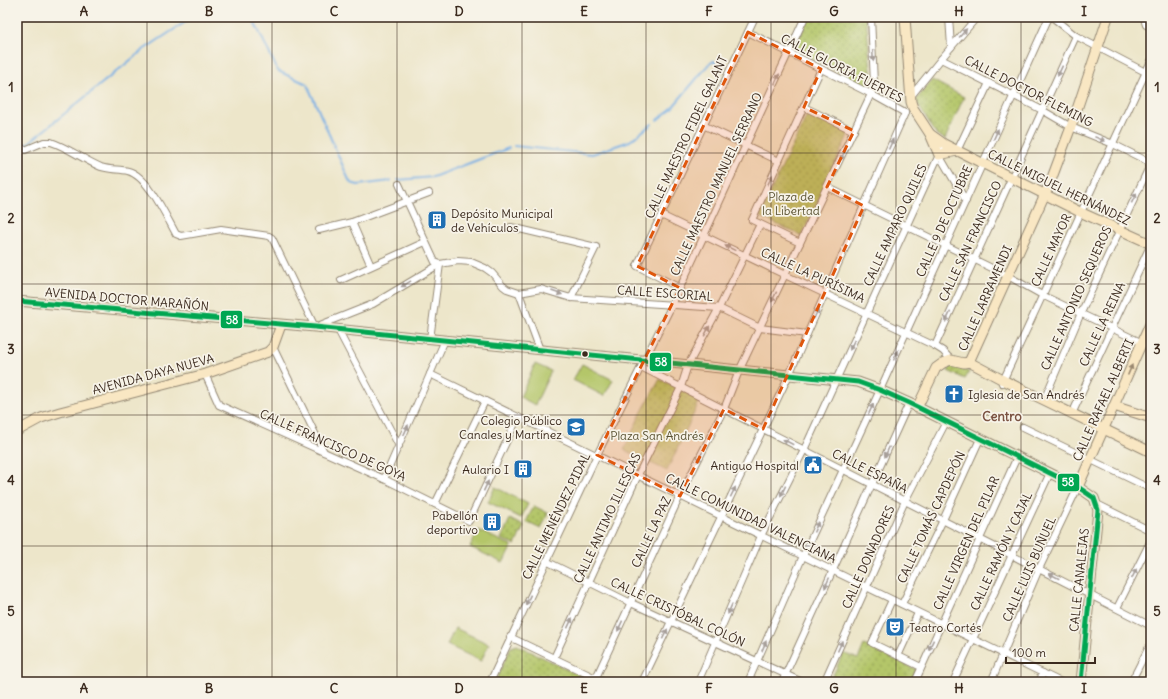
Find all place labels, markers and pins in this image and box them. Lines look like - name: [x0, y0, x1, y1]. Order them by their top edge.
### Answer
- place label: Depósito Municipal de Vehículos: [451, 206, 553, 235]
- building icon: Depósito Municipal de Vehículos: [426, 209, 448, 231]
- unlabelled marker: [580, 349, 590, 359]
- church icon: Iglesia de San Andrés: [943, 383, 965, 405]
- place label: Iglesia de San Andrés: [968, 387, 1085, 402]
- place label: Colegio Público Canales y Martínez: [459, 413, 562, 442]
- school or university icon: Colegio Público Canales y Martínez: [565, 416, 587, 438]
- public building icon: Antiguo Hospital: [802, 454, 824, 476]
- building icon: Aulario I: [512, 458, 534, 480]
- place label: Antiguo Hospital: [711, 458, 799, 473]
- place label: Aulario I: [462, 462, 509, 477]
- place label: Pabellón deportivo: [427, 508, 478, 537]
- building icon: Pabellón deportivo: [481, 511, 503, 533]
- theatre icon: Teatro Cortés: [884, 616, 906, 638]
- place label: Teatro Cortés: [909, 620, 981, 635]

